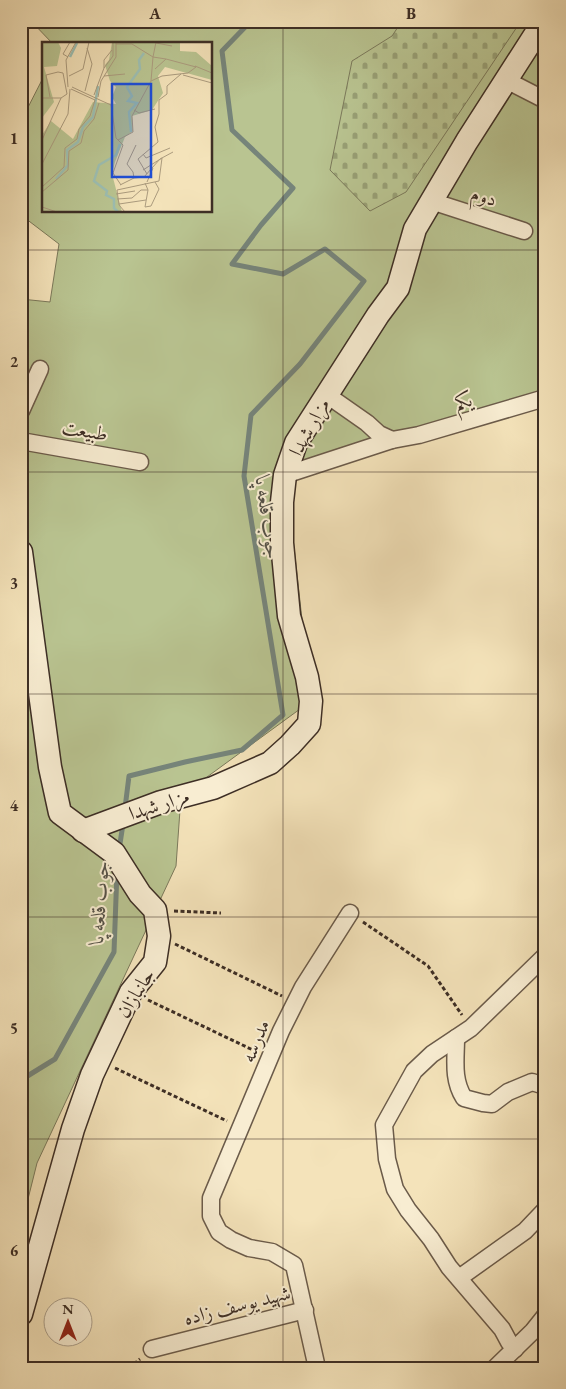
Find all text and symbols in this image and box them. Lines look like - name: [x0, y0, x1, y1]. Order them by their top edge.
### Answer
- text: A: [148, 3, 161, 24]
- text: B: [406, 3, 416, 24]
- inset map: [42, 42, 212, 212]
- text: 1: [10, 128, 18, 149]
- street label: دوم: [466, 180, 500, 217]
- text: 2: [10, 351, 19, 372]
- street label: یکم: [451, 386, 478, 422]
- street label: مزار شهدا: [282, 393, 336, 461]
- street label: طبیعت: [60, 413, 110, 447]
- water label: جوب قلعه پا: [247, 473, 288, 561]
- text: 3: [10, 573, 18, 594]
- street label: مزار شهدا: [125, 782, 193, 827]
- text: 4: [10, 795, 19, 816]
- water label: جوب قلعه پا: [82, 859, 117, 947]
- street label: جانبازان: [110, 963, 160, 1023]
- street label: مدرسه: [234, 1016, 276, 1066]
- text: 5: [10, 1018, 18, 1039]
- text: 6: [10, 1240, 19, 1261]
- street label: شهید یوسف زاده: [181, 1279, 293, 1331]
- north arrow: [42, 1296, 92, 1346]
- text: N: [62, 1300, 74, 1318]

